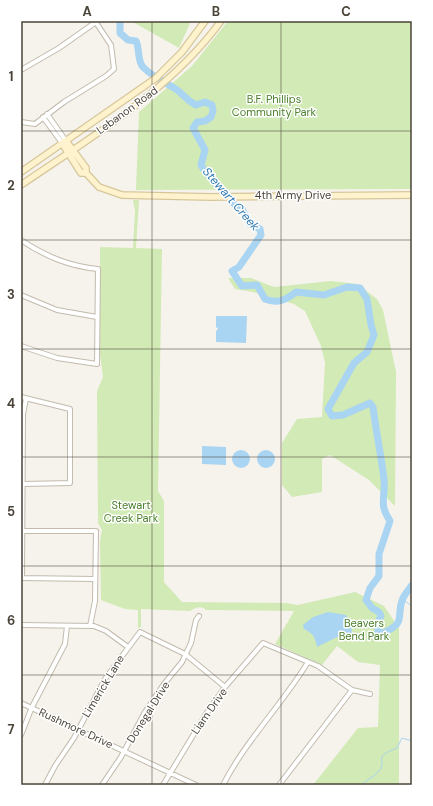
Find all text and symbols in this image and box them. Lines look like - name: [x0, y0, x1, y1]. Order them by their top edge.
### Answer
- text: A: [82, 3, 92, 20]
- text: B: [212, 3, 220, 20]
- text: C: [341, 3, 351, 20]
- text: 1: [9, 68, 13, 85]
- street label: Lebanon Road: [94, 83, 160, 137]
- park label: B.F. Phillips Community Park: [232, 92, 317, 119]
- water label: Stewart Creek: [199, 164, 264, 235]
- text: 2: [7, 177, 15, 194]
- street label: 4th Army Drive: [255, 188, 331, 202]
- text: 3: [7, 286, 15, 303]
- text: 4: [7, 395, 15, 412]
- park label: Stewart Creek Park: [104, 498, 159, 525]
- text: 5: [7, 503, 15, 520]
- text: 6: [7, 612, 15, 629]
- park label: Beavers Bend Park: [339, 616, 390, 643]
- street label: Limerick Lane: [79, 652, 127, 720]
- street label: Donegal Drive: [123, 679, 173, 745]
- street label: Liam Drive: [188, 685, 230, 737]
- street label: Rushmore Drive: [37, 705, 115, 751]
- text: 7: [8, 721, 15, 738]

